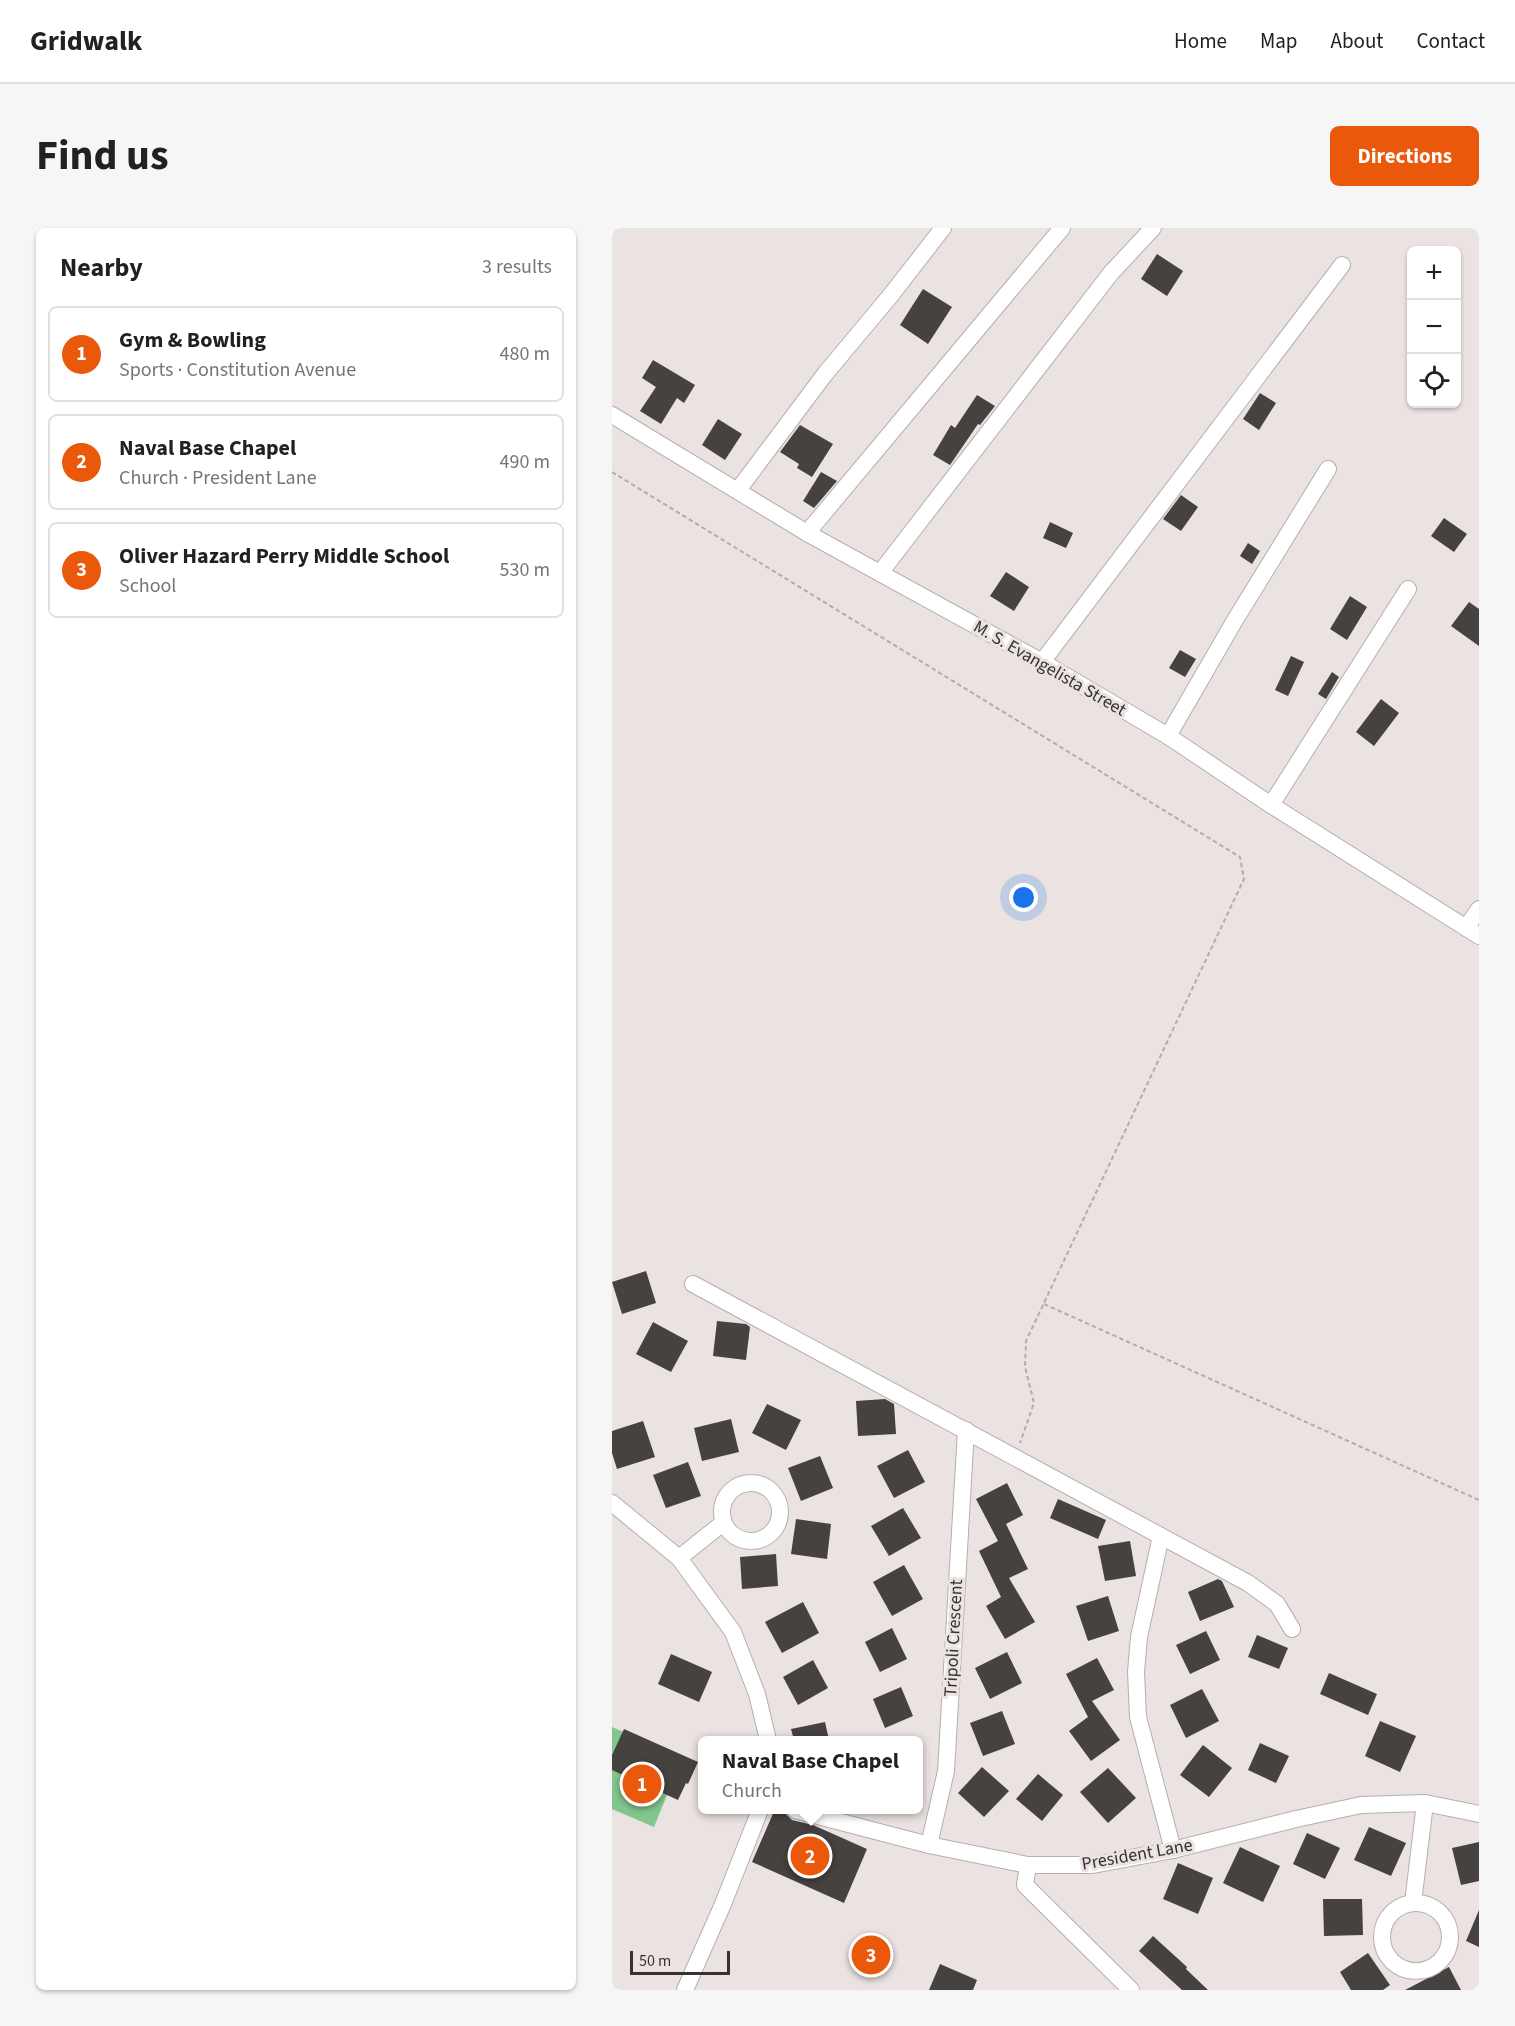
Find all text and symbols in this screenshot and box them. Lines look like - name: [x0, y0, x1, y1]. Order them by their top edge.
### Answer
- text: Gridwalk: [30, 21, 142, 61]
- text: Home: [1174, 26, 1227, 56]
- text: Map: [1260, 26, 1298, 56]
- text: About: [1331, 26, 1383, 56]
- text: Contact: [1416, 26, 1485, 56]
- text: Find us: [36, 126, 169, 186]
- button: Directions: [1330, 126, 1479, 186]
- map controls: [1407, 246, 1461, 408]
- button: +: [1407, 246, 1461, 300]
- text: Nearby: [60, 249, 143, 286]
- text: 3 results: [482, 253, 552, 281]
- button: −: [1407, 300, 1461, 354]
- text: Gym & Bowling: [119, 324, 266, 356]
- text: 1: [76, 340, 87, 368]
- text: 480 m: [500, 340, 550, 368]
- button: locate: [1407, 354, 1461, 408]
- text: Sports · Constitution Avenue: [119, 356, 356, 384]
- text: Naval Base Chapel: [119, 432, 296, 464]
- text: 2: [76, 448, 87, 476]
- text: 490 m: [500, 448, 550, 476]
- text: Church · President Lane: [119, 464, 317, 492]
- text: Oliver Hazard Perry Middle School: [119, 540, 449, 572]
- text: 3: [76, 556, 87, 584]
- text: 530 m: [500, 556, 550, 584]
- text: School: [119, 572, 176, 600]
- street label: M. S. Evangelista Street: [969, 614, 1131, 722]
- your location: [1009, 883, 1038, 912]
- street label: Tripoli Crescent: [938, 1579, 969, 1697]
- popup: [698, 1736, 923, 1814]
- text: Naval Base Chapel: [722, 1745, 899, 1777]
- pin: 1: [622, 1762, 662, 1806]
- text: Church: [722, 1777, 782, 1805]
- street label: President Lane: [1080, 1832, 1195, 1877]
- pin: 2: [790, 1834, 830, 1878]
- pin: 3: [852, 1932, 890, 1978]
- scale bar: [630, 1948, 730, 1976]
- text: 50 m: [639, 1950, 671, 1972]

